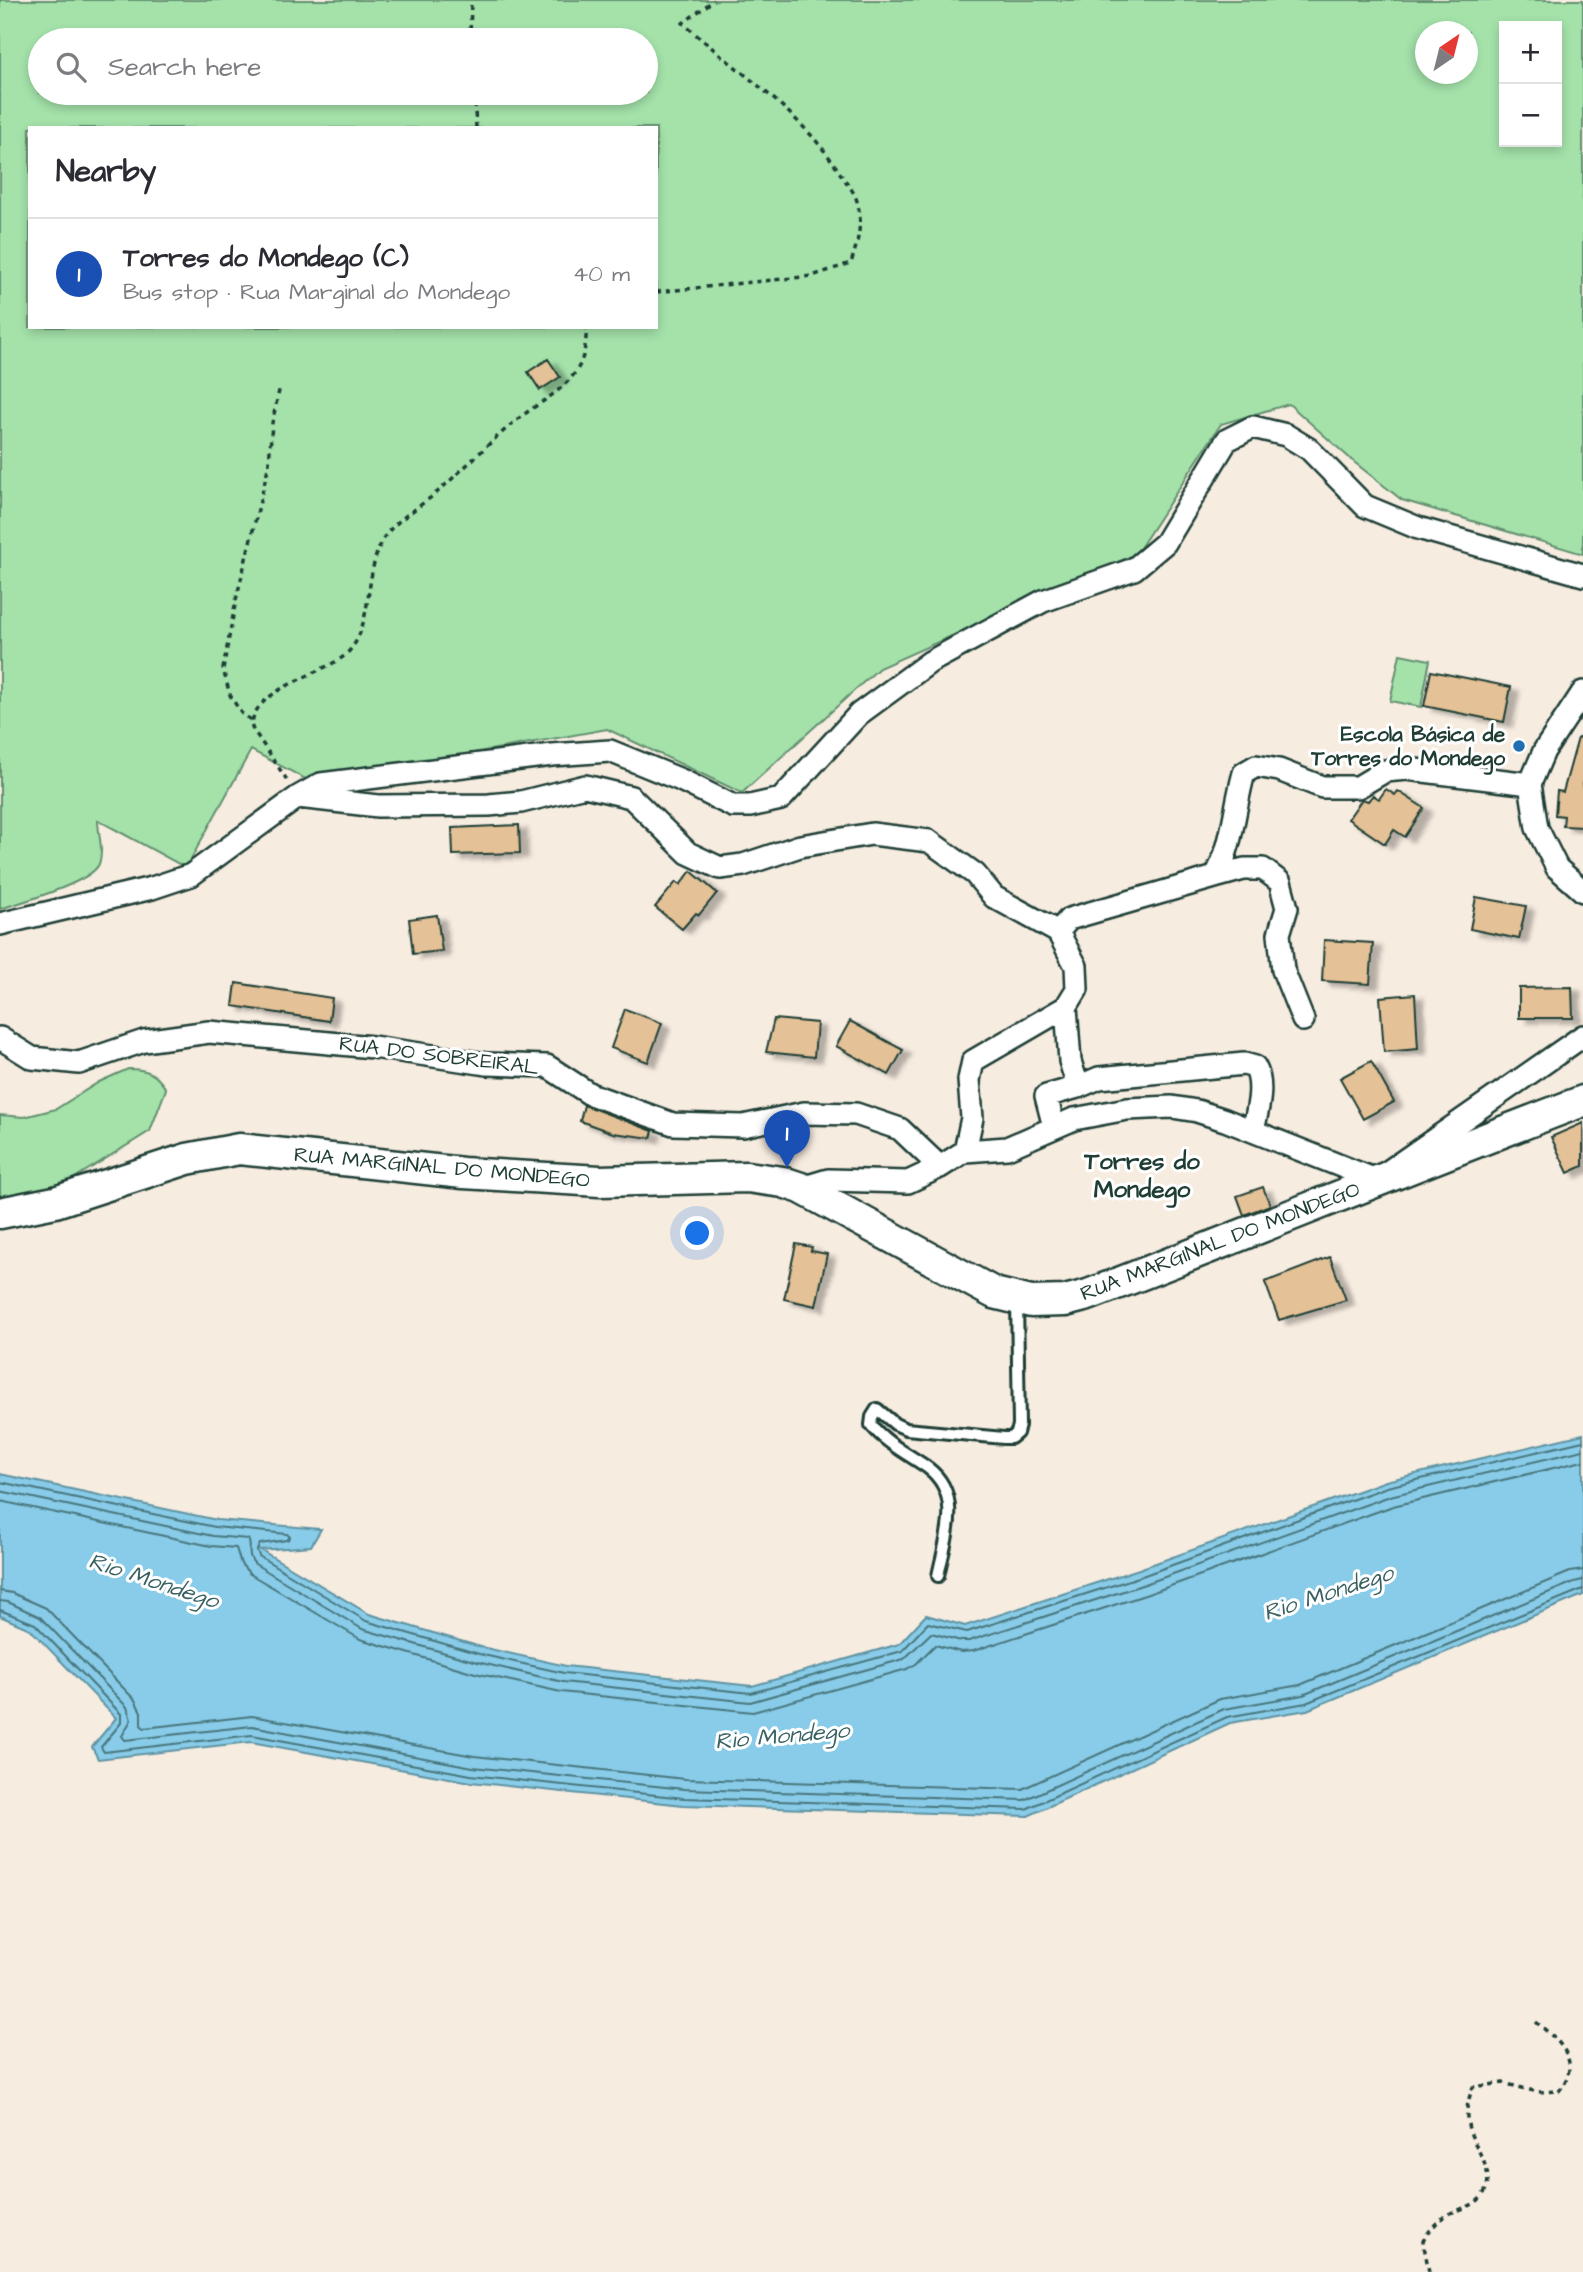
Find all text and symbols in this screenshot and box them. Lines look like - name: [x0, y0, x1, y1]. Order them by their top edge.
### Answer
- north arrow: [1415, 21, 1478, 84]
- map controls: [1499, 21, 1562, 147]
- button: +: [1499, 21, 1562, 84]
- search box: [28, 28, 658, 105]
- icon: search: [52, 48, 90, 86]
- text: Search here: [108, 49, 261, 85]
- button: −: [1499, 84, 1562, 147]
- text: Nearby: [56, 151, 156, 193]
- text: Torres do Mondego (C): [123, 240, 409, 276]
- text: 1: [78, 258, 80, 290]
- text: 40 m: [573, 258, 630, 290]
- text: Bus stop · Rua Marginal do Mondego: [123, 276, 510, 308]
- place label: Escola Básica de Torres do Mondego: [1310, 720, 1506, 775]
- marker: Escola Básica de Torres do Mondego: [1511, 738, 1527, 754]
- street label: RUA DO SOBREIRAL: [338, 1029, 541, 1082]
- pin: 1: [764, 1110, 810, 1168]
- street label: RUA MARGINAL DO MONDEGO: [293, 1140, 591, 1195]
- district label: Torres do Mondego: [1083, 1145, 1200, 1208]
- street label: RUA MARGINAL DO MONDEGO: [1076, 1175, 1364, 1308]
- your location: [680, 1216, 714, 1250]
- water label: Rio Mondego: [84, 1545, 225, 1619]
- water label: Rio Mondego: [1259, 1556, 1399, 1630]
- water label: Rio Mondego: [714, 1714, 853, 1759]

